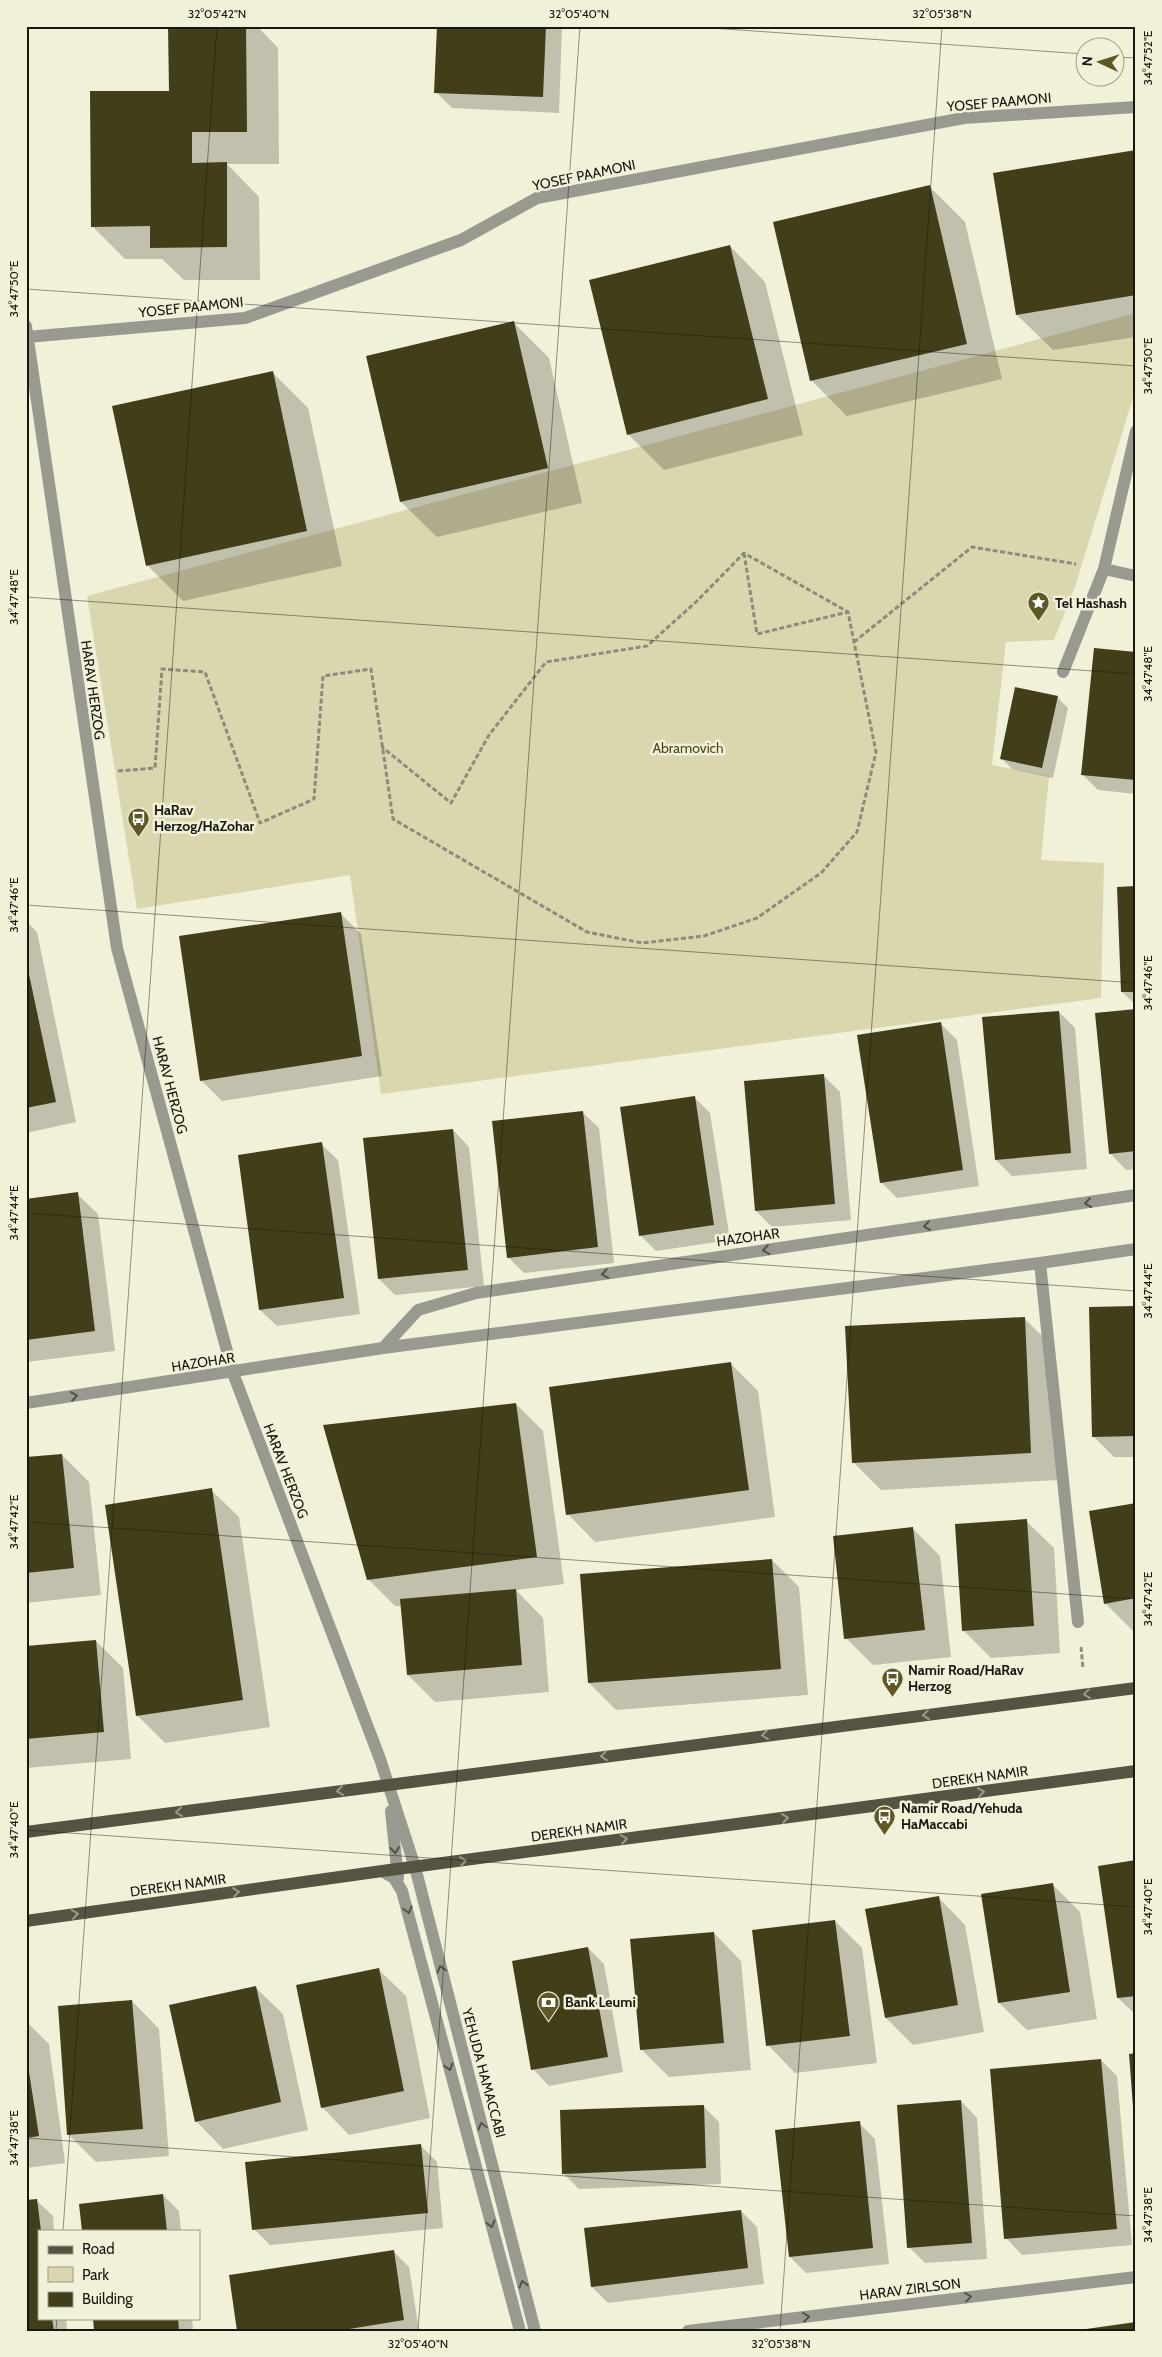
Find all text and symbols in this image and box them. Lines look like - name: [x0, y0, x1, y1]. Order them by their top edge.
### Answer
- text: 32°05'42"N: [188, 6, 246, 21]
- text: 32°05'40"N: [549, 6, 609, 21]
- text: 32°05'38"N: [912, 6, 972, 21]
- text: 34°47'52"E: [1140, 30, 1155, 85]
- north arrow: [1074, 38, 1124, 88]
- text: N: [1078, 56, 1096, 67]
- street label: YOSEF PAAMONI: [945, 88, 1052, 116]
- street label: YOSEF PAAMONI: [530, 155, 637, 195]
- text: 34°47'50"E: [6, 260, 21, 317]
- street label: YOSEF PAAMONI: [137, 293, 244, 322]
- text: 34°47'50"E: [1140, 337, 1155, 394]
- text: 34°47'48"E: [6, 569, 21, 625]
- place icon: Tel Hashash: [1027, 591, 1051, 622]
- place label: Tel Hashash: [1055, 594, 1127, 612]
- street label: HARAV HERZOG: [77, 639, 109, 741]
- text: 34°47'48"E: [1140, 646, 1155, 702]
- park label: Abramovich: [652, 739, 724, 757]
- place label: HaRav Herzog/HaZohar: [154, 801, 255, 835]
- bus stop icon: HaRav Herzog/HaZohar: [126, 806, 150, 837]
- text: 34°47'46"E: [6, 877, 21, 933]
- text: 34°47'46"E: [1140, 955, 1155, 1011]
- street label: HARAV HERZOG: [148, 1034, 192, 1136]
- text: 34°47'44"E: [6, 1185, 21, 1241]
- one-way arrow: [1083, 1197, 1092, 1207]
- one-way arrow: [922, 1221, 931, 1231]
- street label: HAZOHAR: [715, 1224, 781, 1250]
- one-way arrow: [762, 1244, 770, 1255]
- text: 34°47'44"E: [1140, 1263, 1155, 1319]
- one-way arrow: [601, 1268, 610, 1278]
- street label: HAZOHAR: [170, 1348, 236, 1376]
- one-way arrow: [70, 1392, 79, 1402]
- street label: HARAV HERZOG: [260, 1421, 312, 1521]
- text: 34°47'42"E: [6, 1494, 21, 1550]
- text: 34°47'42"E: [1140, 1571, 1155, 1627]
- place label: Namir Road/HaRav Herzog: [908, 1661, 1024, 1695]
- bus stop icon: Namir Road/HaRav Herzog: [880, 1666, 904, 1697]
- one-way arrow: [1083, 1688, 1091, 1699]
- one-way arrow: [922, 1709, 930, 1720]
- one-way arrow: [761, 1729, 769, 1740]
- one-way arrow: [600, 1750, 608, 1761]
- street label: DEREKH NAMIR: [931, 1761, 1030, 1793]
- one-way arrow: [336, 1785, 344, 1796]
- one-way arrow: [977, 1787, 985, 1798]
- place label: Namir Road/Yehuda HaMaccabi: [901, 1799, 1023, 1833]
- text: 34°47'40"E: [6, 1801, 21, 1859]
- bus stop icon: Namir Road/Yehuda HaMaccabi: [873, 1804, 897, 1835]
- one-way arrow: [175, 1806, 183, 1817]
- one-way arrow: [781, 1813, 789, 1824]
- street label: DEREKH NAMIR: [530, 1814, 629, 1846]
- one-way arrow: [620, 1834, 628, 1845]
- one-way arrow: [389, 1846, 400, 1854]
- one-way arrow: [459, 1856, 467, 1867]
- street label: DEREKH NAMIR: [129, 1869, 228, 1901]
- text: 34°47'40"E: [1140, 1878, 1155, 1936]
- one-way arrow: [231, 1887, 240, 1897]
- one-way arrow: [402, 1906, 412, 1914]
- one-way arrow: [71, 1909, 79, 1920]
- one-way arrow: [436, 1965, 447, 1973]
- bank icon: Bank Leumi: [537, 1990, 561, 2021]
- place label: Bank Leumi: [565, 1993, 636, 2011]
- street label: YEHUDA HAMACCABI: [458, 2005, 510, 2140]
- one-way arrow: [444, 2063, 454, 2071]
- text: 34°47'38"E: [6, 2110, 21, 2166]
- one-way arrow: [477, 2122, 488, 2131]
- text: 34°47'38"E: [1140, 2187, 1155, 2243]
- one-way arrow: [486, 2220, 496, 2228]
- legend: [38, 2230, 200, 2320]
- text: Road: [82, 2240, 115, 2258]
- text: Park: [82, 2266, 109, 2284]
- street label: HARAV ZIRLSON: [858, 2274, 962, 2304]
- one-way arrow: [518, 2279, 529, 2288]
- text: Building: [82, 2290, 133, 2308]
- one-way arrow: [964, 2292, 972, 2303]
- one-way arrow: [803, 2312, 811, 2323]
- text: 32°05'40"N: [388, 2336, 448, 2351]
- text: 32°05'38"N: [751, 2336, 811, 2351]

